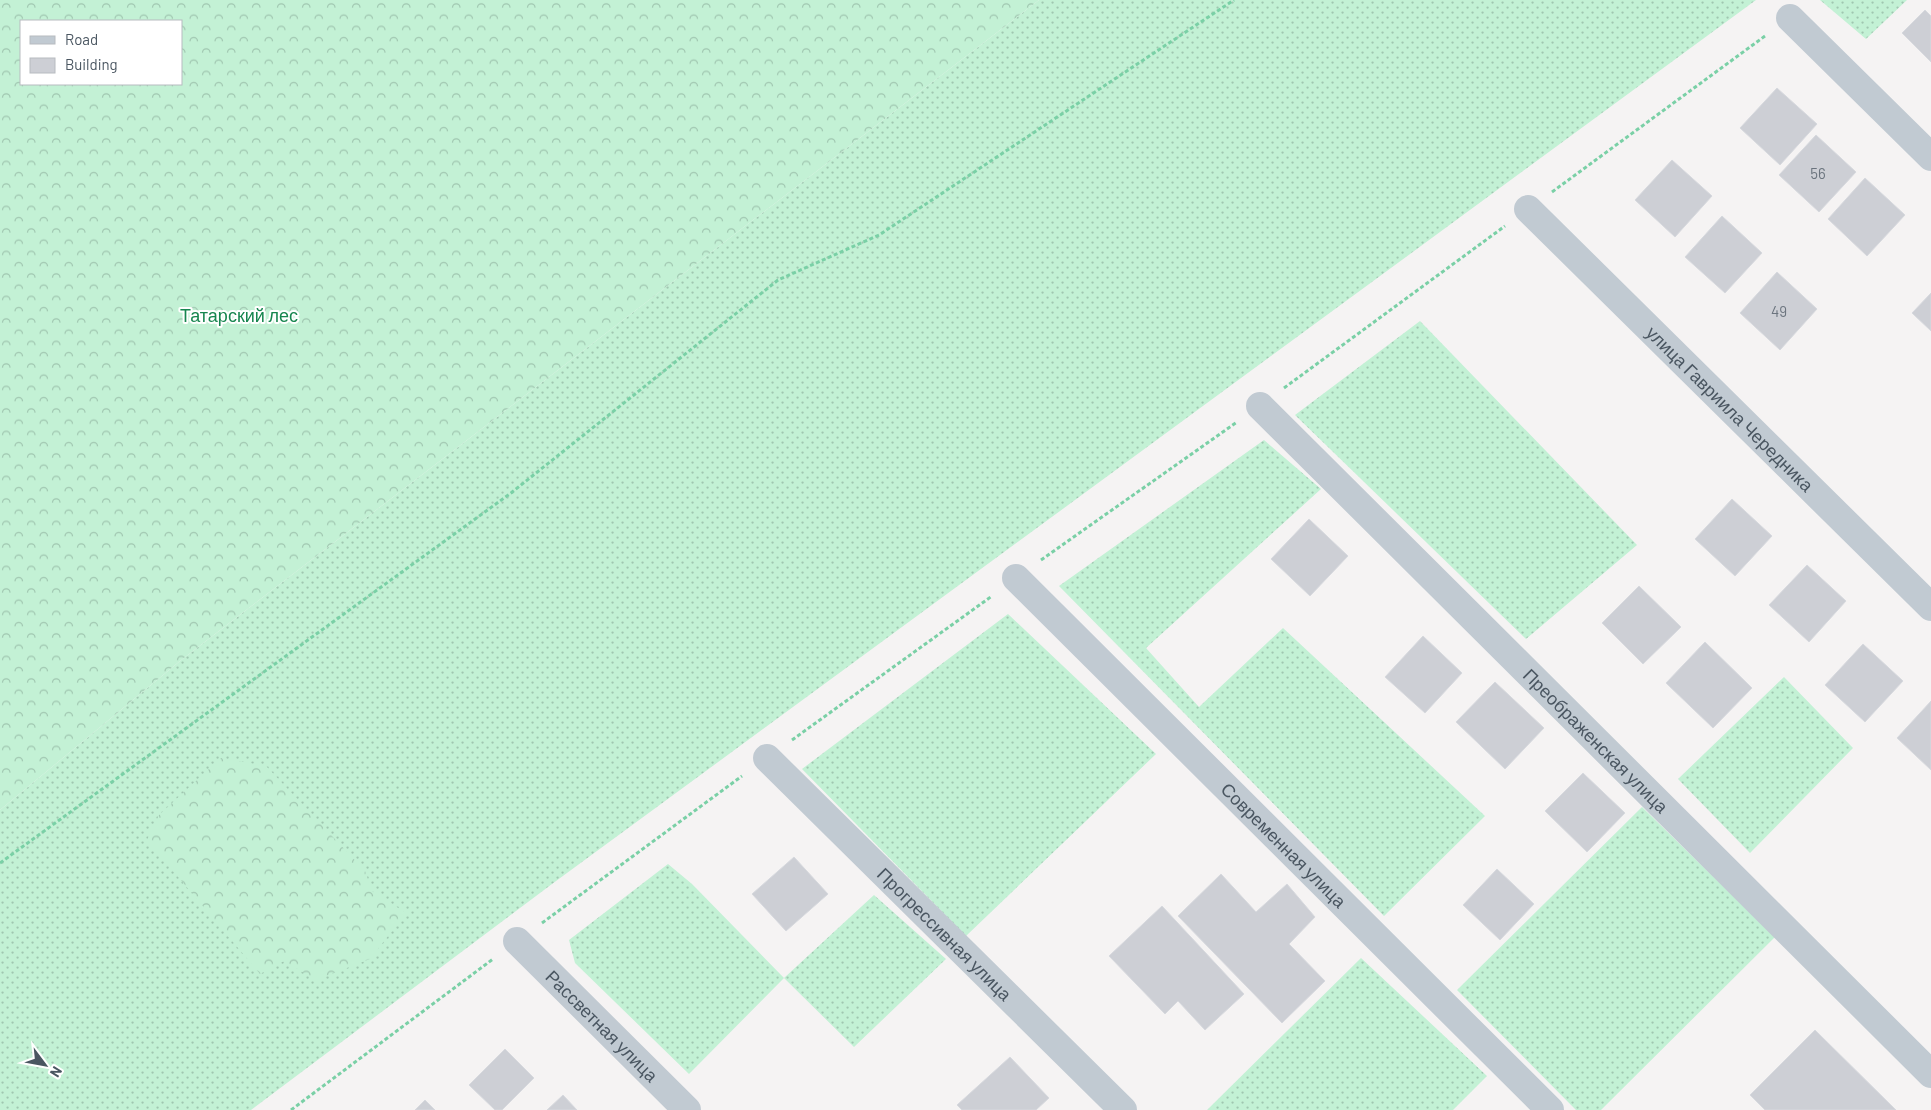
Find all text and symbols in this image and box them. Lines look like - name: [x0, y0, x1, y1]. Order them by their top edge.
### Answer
- legend: [20, 20, 182, 85]
- text: Road: [65, 30, 98, 48]
- text: Building: [65, 55, 118, 73]
- house number: 56: [1810, 164, 1826, 182]
- house number: 49: [1771, 302, 1787, 320]
- park label: Татарский лес: [180, 304, 298, 326]
- street label: улица Гавриила Чередника: [1642, 321, 1819, 497]
- street label: Преображенская улица: [1519, 664, 1674, 818]
- street label: Современная улица: [1217, 778, 1352, 912]
- street label: Прогрессивная улица: [873, 863, 1017, 1006]
- street label: Рассветная улица: [541, 965, 664, 1087]
- north arrow: [20, 1040, 70, 1090]
- text: N: [47, 1064, 66, 1081]

